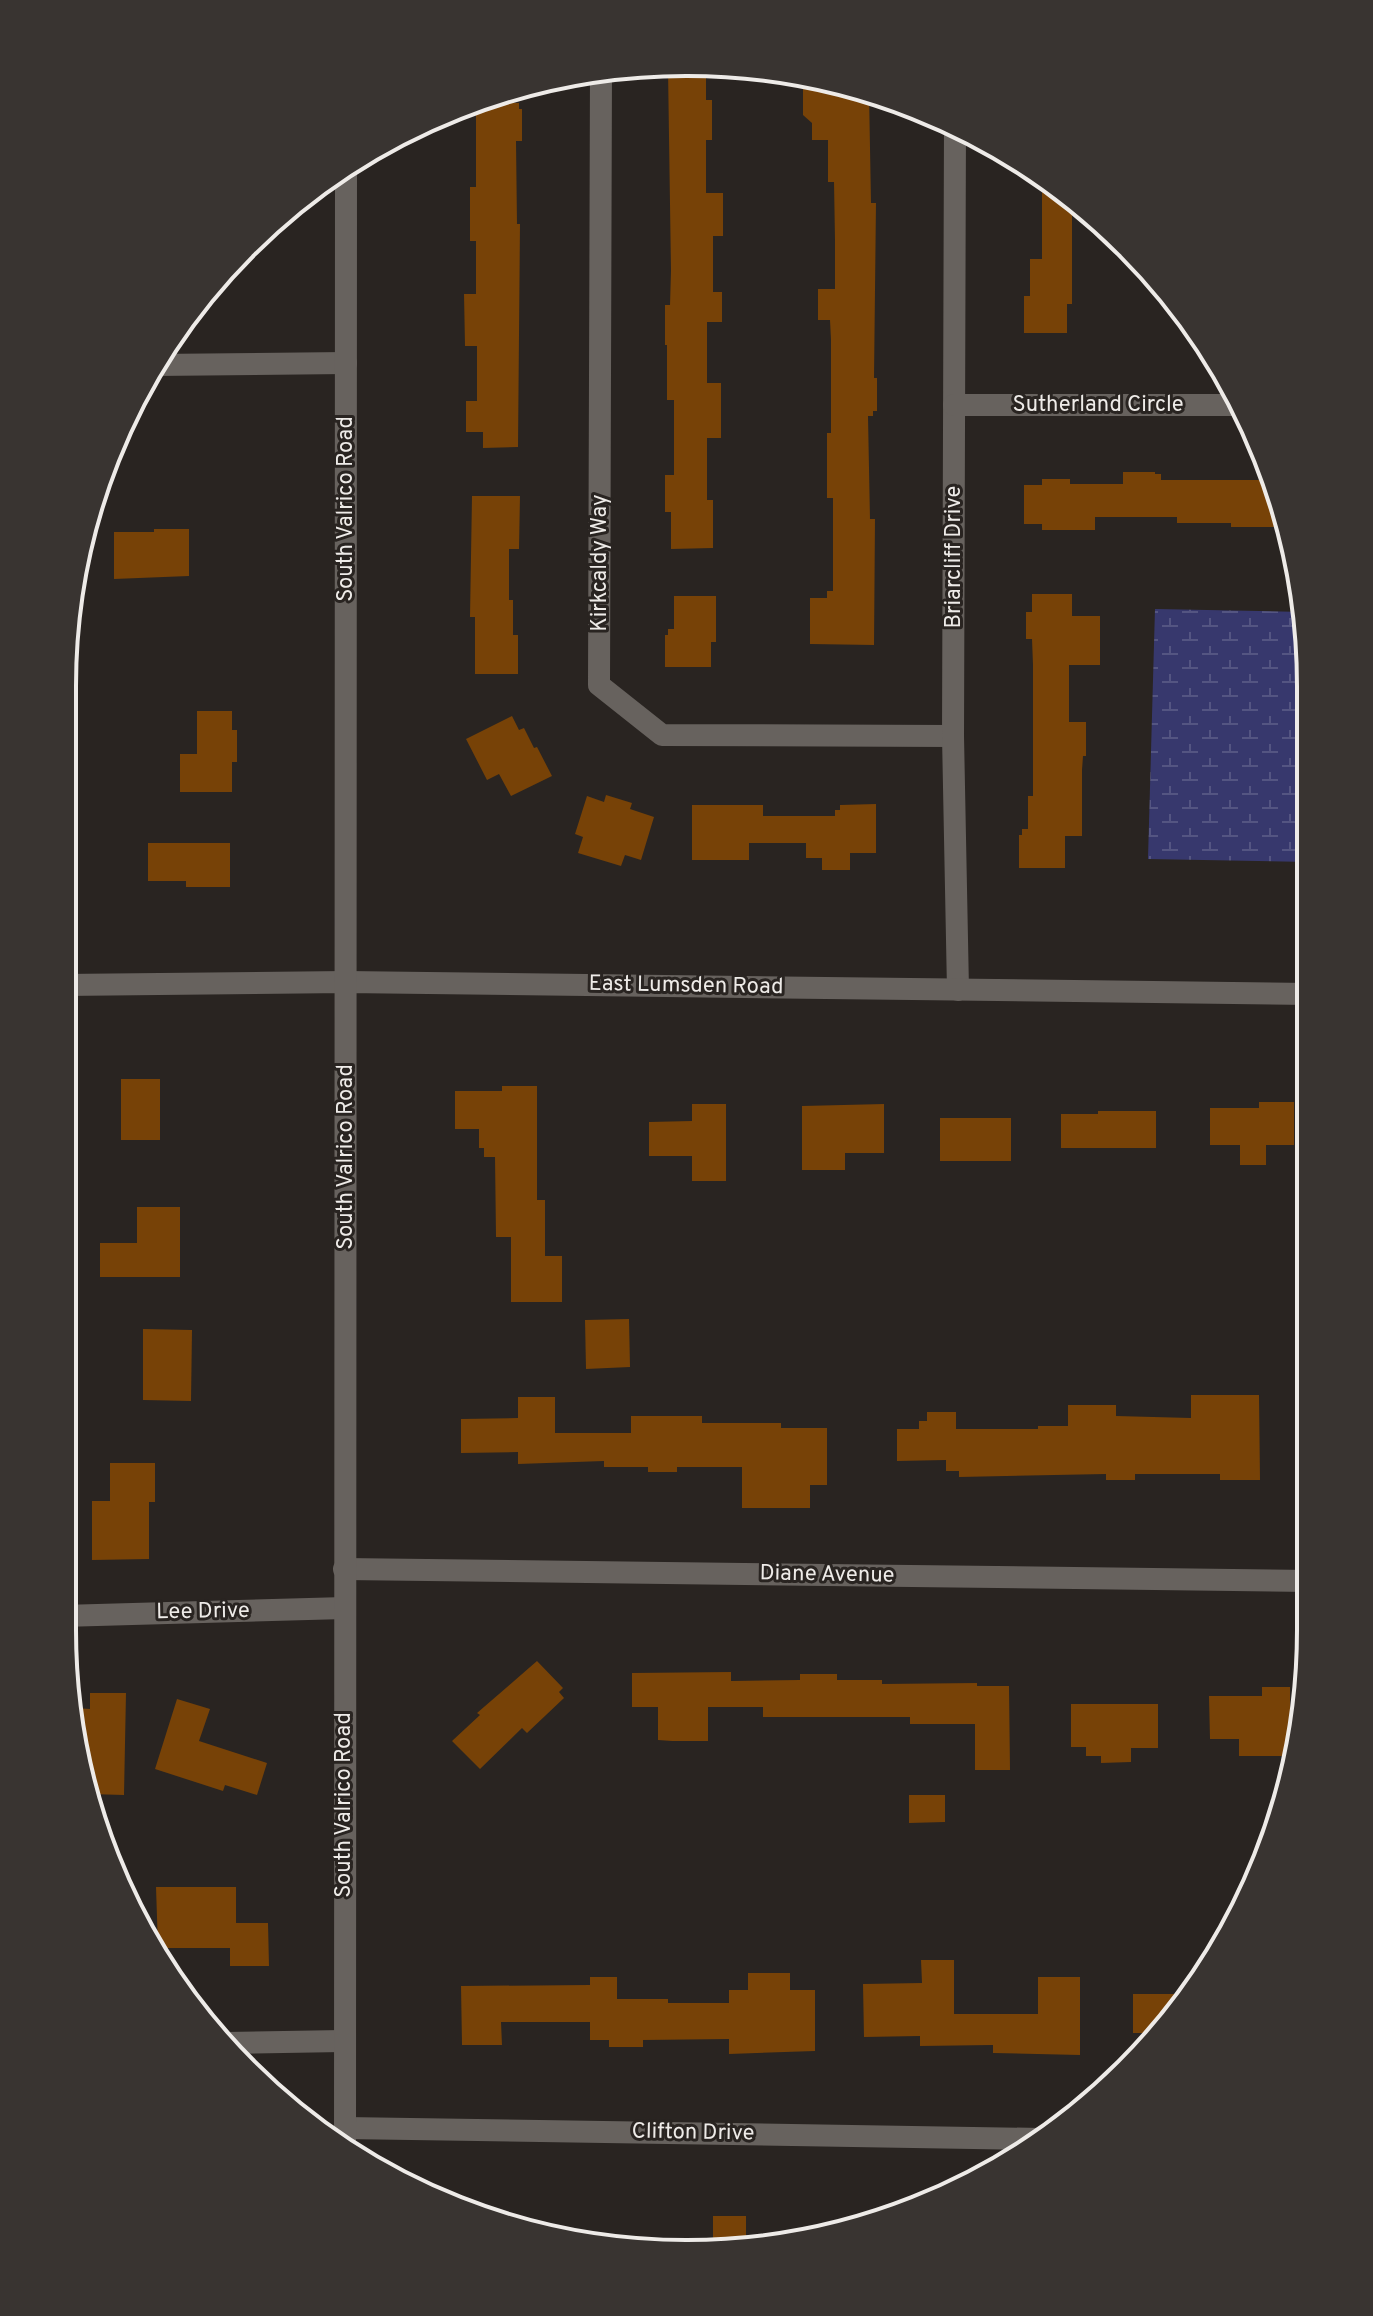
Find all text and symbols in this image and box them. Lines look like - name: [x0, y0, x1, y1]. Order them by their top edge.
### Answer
- street label: Sutherland Circle: [1013, 392, 1183, 419]
- street label: South Valrico Road: [333, 416, 360, 602]
- street label: Briarcliff Drive: [941, 486, 968, 628]
- street label: Kirkcaldy Way: [587, 494, 614, 632]
- street label: East Lumsden Road: [588, 971, 784, 1001]
- street label: South Valrico Road: [333, 1064, 360, 1250]
- street label: Diane Avenue: [759, 1560, 895, 1590]
- street label: Lee Drive: [156, 1598, 250, 1626]
- street label: South Valrico Road: [331, 1712, 358, 1898]
- street label: Clifton Drive: [631, 2118, 755, 2148]

